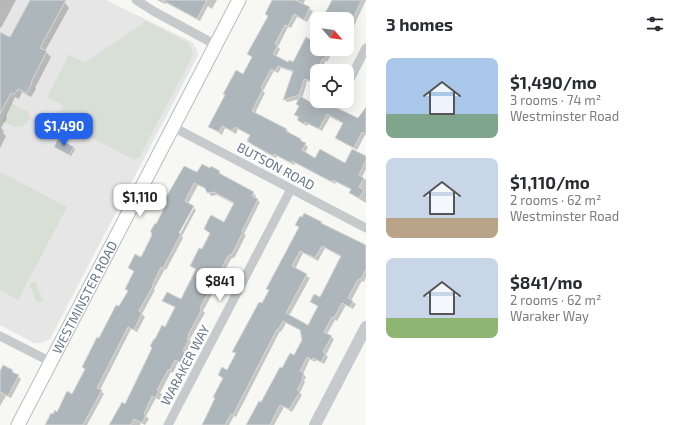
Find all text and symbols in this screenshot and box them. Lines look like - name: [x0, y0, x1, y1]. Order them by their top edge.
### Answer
- north arrow: [310, 12, 354, 56]
- map controls: [310, 12, 354, 108]
- icon: filters: [644, 13, 666, 35]
- text: 3 homes: [386, 14, 453, 34]
- button: locate: [310, 64, 354, 108]
- text: $1,490/mo: [510, 72, 597, 92]
- icon: home: [418, 74, 466, 122]
- text: 3 rooms · 74 m²: [510, 92, 601, 108]
- text: Westminster Road: [510, 108, 619, 124]
- pin: $1,490: [31, 113, 97, 147]
- text: $1,490: [44, 118, 84, 134]
- street label: BUTSON ROAD: [234, 139, 318, 193]
- text: $1,110/mo: [510, 172, 590, 192]
- icon: home: [418, 174, 466, 222]
- pin: $1,110: [107, 184, 173, 218]
- text: $1,110: [122, 189, 158, 205]
- text: 2 rooms · 62 m²: [510, 192, 601, 208]
- text: Westminster Road: [510, 208, 619, 224]
- street label: WESTMINSTER ROAD: [49, 238, 120, 356]
- pin: $841: [196, 268, 244, 302]
- text: $841/mo: [510, 272, 582, 292]
- text: $841: [205, 273, 235, 289]
- icon: home: [418, 274, 466, 322]
- text: 2 rooms · 62 m²: [510, 292, 601, 308]
- text: Waraker Way: [510, 308, 589, 324]
- street label: WARAKER WAY: [157, 322, 213, 408]

